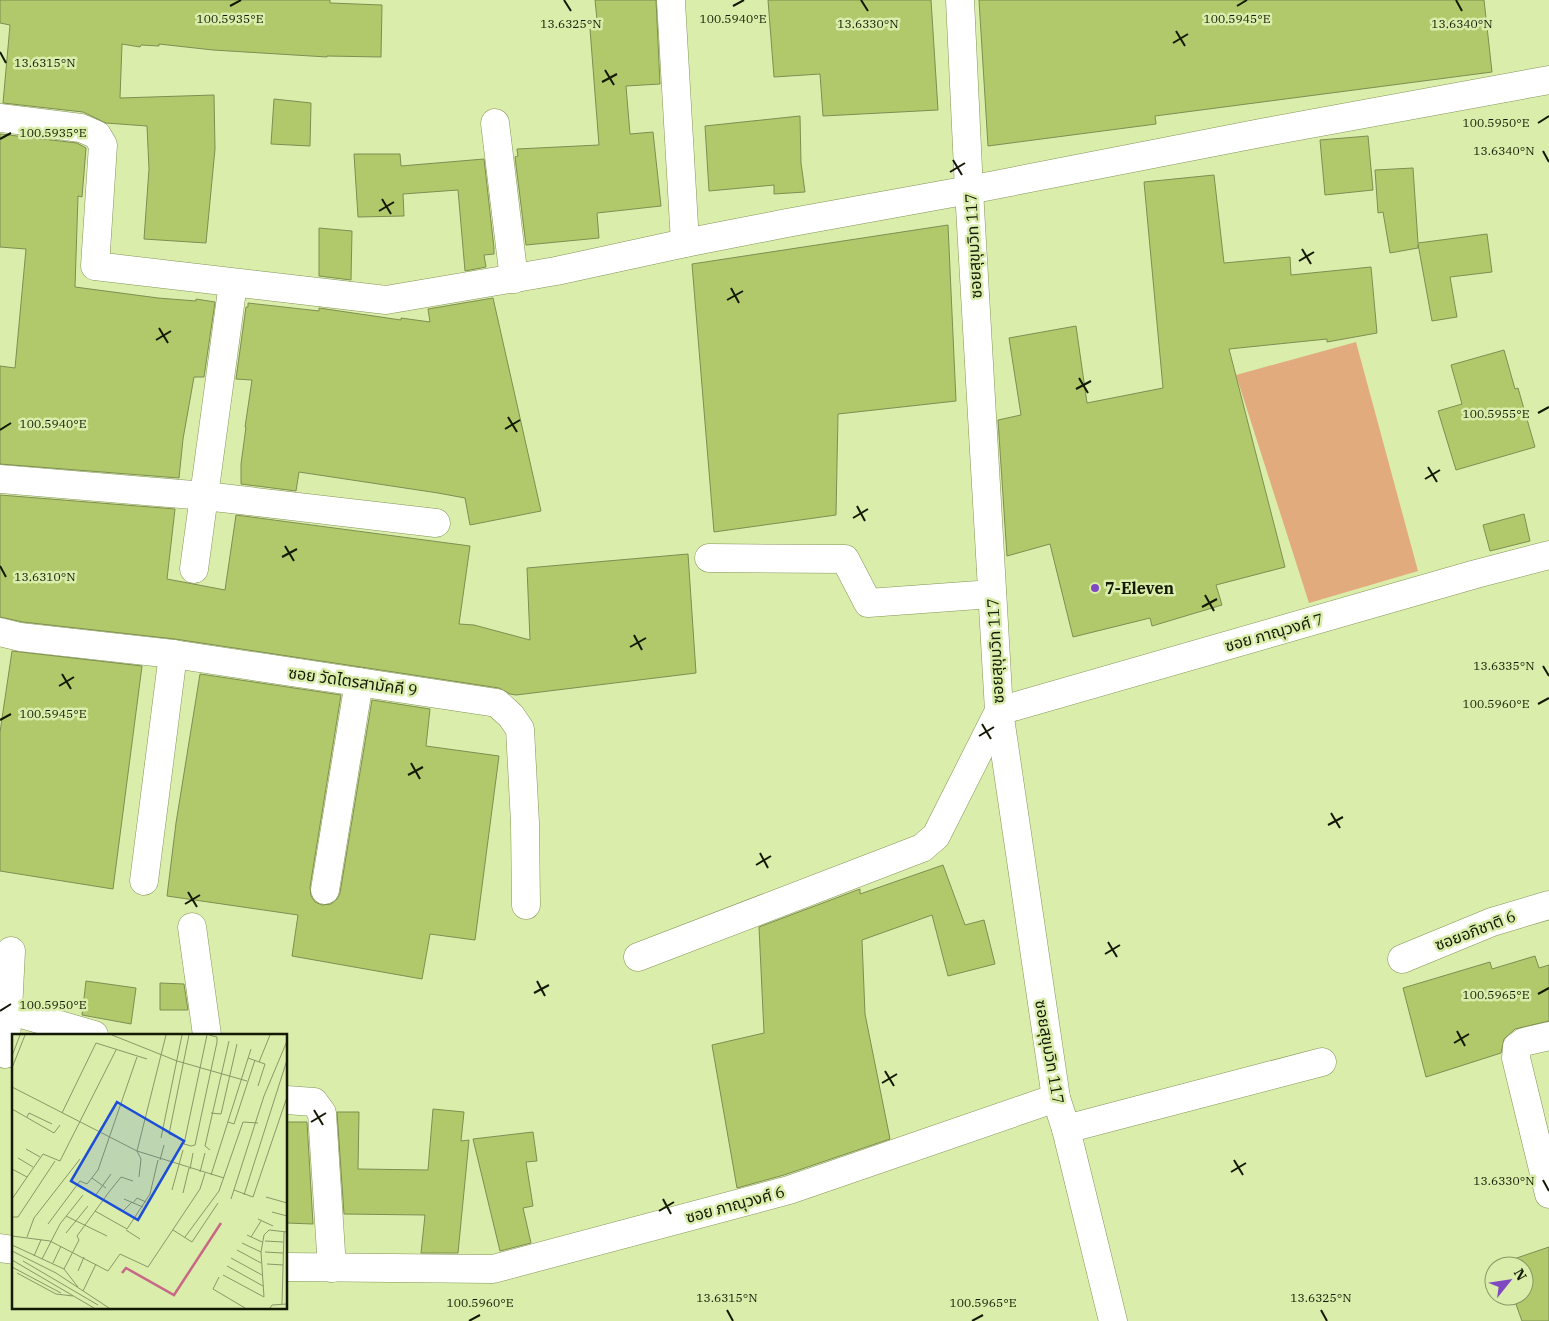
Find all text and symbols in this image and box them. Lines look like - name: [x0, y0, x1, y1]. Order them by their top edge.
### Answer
- text: 100.5935°E: [197, 11, 263, 26]
- text: 100.5940°E: [700, 11, 766, 26]
- text: 100.5945°E: [1204, 11, 1270, 26]
- text: 13.6325°N: [540, 16, 602, 31]
- text: 13.6330°N: [837, 16, 899, 31]
- text: 13.6340°N: [1431, 16, 1493, 31]
- text: 13.6315°N: [14, 55, 76, 70]
- text: 100.5950°E: [1463, 115, 1529, 130]
- text: 100.5935°E: [20, 125, 86, 140]
- text: 13.6340°N: [1473, 143, 1535, 158]
- street label: ซอยสุขุมวิท 117: [960, 193, 986, 299]
- text: 100.5955°E: [1463, 406, 1529, 421]
- text: 100.5940°E: [20, 416, 86, 431]
- text: 13.6310°N: [14, 569, 76, 584]
- place label: 7-Eleven: [1105, 578, 1174, 598]
- marker: 7-Eleven: [1089, 582, 1101, 594]
- street label: ซอยสุขุมวิท 117: [982, 598, 1008, 704]
- street label: ซอย ภาณุวงศ์ 7: [1222, 608, 1326, 656]
- text: 13.6335°N: [1473, 658, 1535, 673]
- street label: ซอย วัดไตรสามัคคี 9: [287, 662, 419, 700]
- text: 100.5960°E: [1463, 696, 1529, 711]
- text: 100.5945°E: [20, 706, 86, 721]
- street label: ซอยอภิชาติ 6: [1432, 905, 1518, 955]
- text: 100.5965°E: [1463, 987, 1529, 1002]
- text: 100.5950°E: [20, 997, 86, 1012]
- street label: ซอยสุขุมวิท 117: [1031, 998, 1069, 1106]
- inset map: [12, 1034, 288, 1308]
- text: 13.6330°N: [1473, 1173, 1535, 1188]
- street label: ซอย ภาณุวงศ์ 6: [683, 1181, 787, 1227]
- north arrow: [1484, 1256, 1534, 1306]
- text: N: [1510, 1265, 1531, 1284]
- text: 13.6315°N: [696, 1290, 758, 1305]
- text: 13.6325°N: [1290, 1290, 1352, 1305]
- text: 100.5960°E: [447, 1295, 513, 1310]
- text: 100.5965°E: [950, 1295, 1016, 1310]

